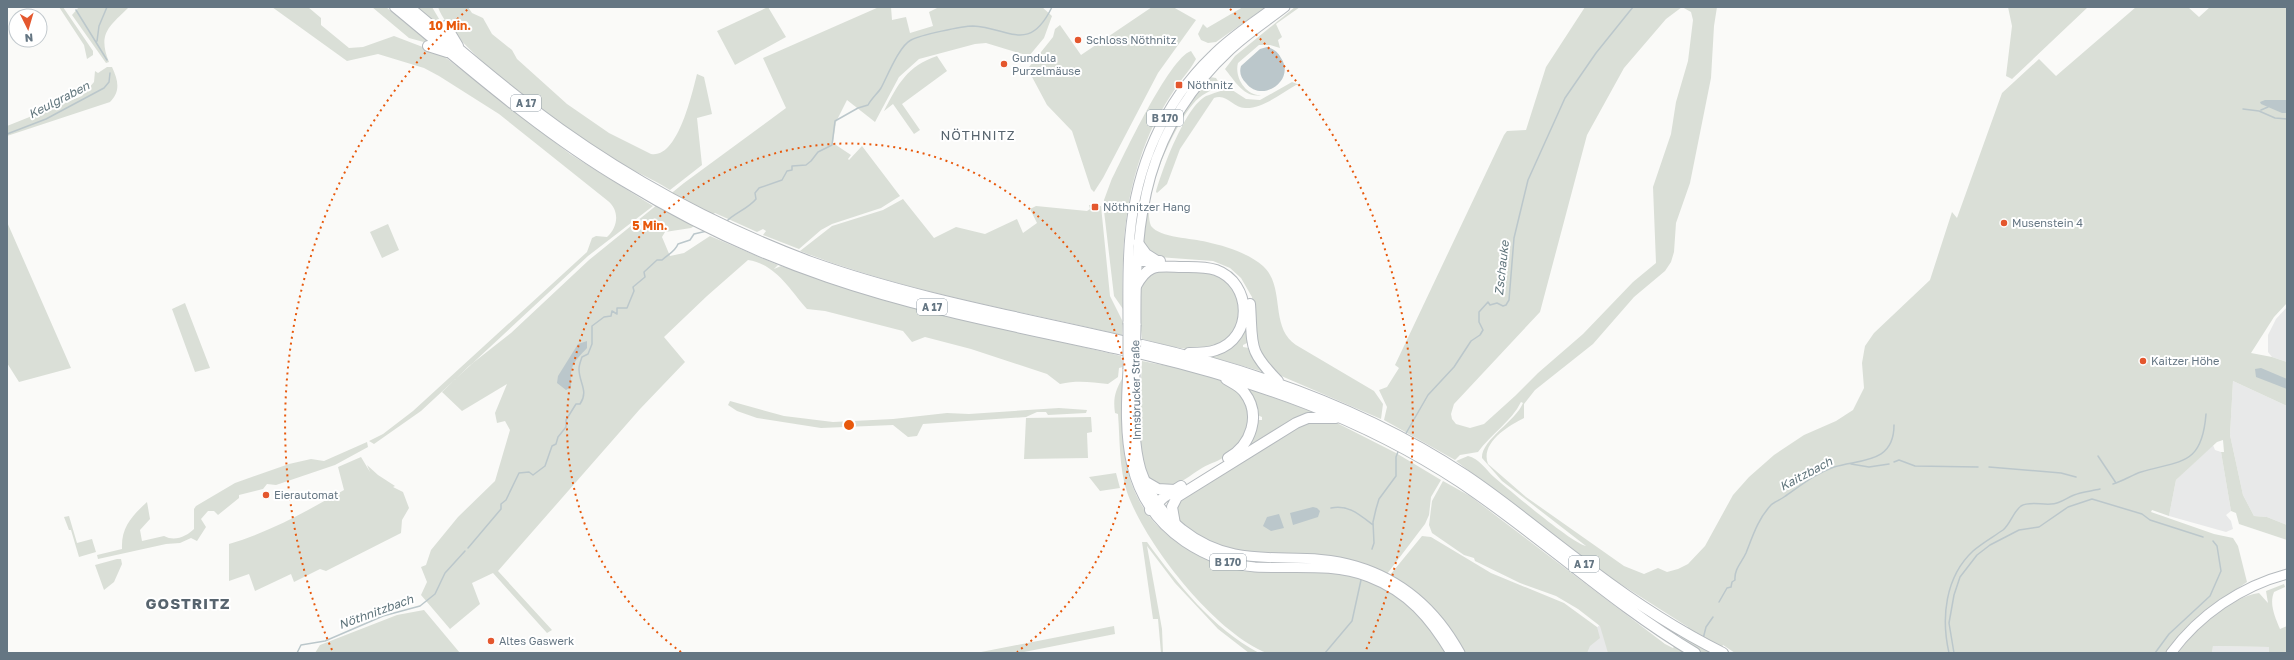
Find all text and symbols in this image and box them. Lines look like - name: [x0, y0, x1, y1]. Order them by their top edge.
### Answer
- north arrow: [8, 8, 48, 48]
- text: 10 Min.: [429, 18, 471, 33]
- text: N: [24, 32, 34, 45]
- place label: Schloss Nöthnitz: [1086, 33, 1177, 46]
- marker: Schloss Nöthnitz: [1073, 35, 1083, 45]
- place label: Gundula Purzelmäuse: [1012, 51, 1081, 77]
- marker: Gundula Purzelmäuse: [999, 59, 1009, 69]
- water label: Keulgraben: [26, 78, 92, 121]
- place label: Nöthnitz: [1187, 78, 1233, 91]
- marker: Nöthnitz: [1174, 80, 1184, 90]
- road number: A 17: [511, 95, 541, 111]
- road number: B 170: [1147, 110, 1183, 126]
- district label: NÖTHNITZ: [940, 127, 1016, 143]
- place label: Nöthnitzer Hang: [1103, 200, 1191, 213]
- marker: Nöthnitzer Hang: [1090, 202, 1100, 212]
- place label: Musenstein 4: [2012, 216, 2083, 229]
- text: 5 Min.: [632, 218, 668, 233]
- marker: Musenstein 4: [1999, 218, 2009, 228]
- water label: Zschauke: [1491, 239, 1512, 296]
- road number: A 17: [917, 299, 947, 315]
- street label: Innsbrucker Straße: [1128, 340, 1143, 440]
- place label: Kaitzer Höhe: [2151, 354, 2219, 367]
- marker: Kaitzer Höhe: [2138, 356, 2148, 366]
- centre of rings: [842, 418, 856, 432]
- water label: Kaitzbach: [1777, 453, 1835, 494]
- place label: Eierautomat: [274, 488, 338, 501]
- marker: Eierautomat: [261, 490, 271, 500]
- road number: B 170: [1210, 554, 1246, 570]
- road number: A 17: [1569, 556, 1599, 572]
- water label: Nöthnitzbach: [336, 591, 416, 632]
- district label: GOSTRITZ: [146, 594, 230, 612]
- place label: Altes Gaswerk: [499, 634, 574, 647]
- marker: Altes Gaswerk: [486, 636, 496, 646]

